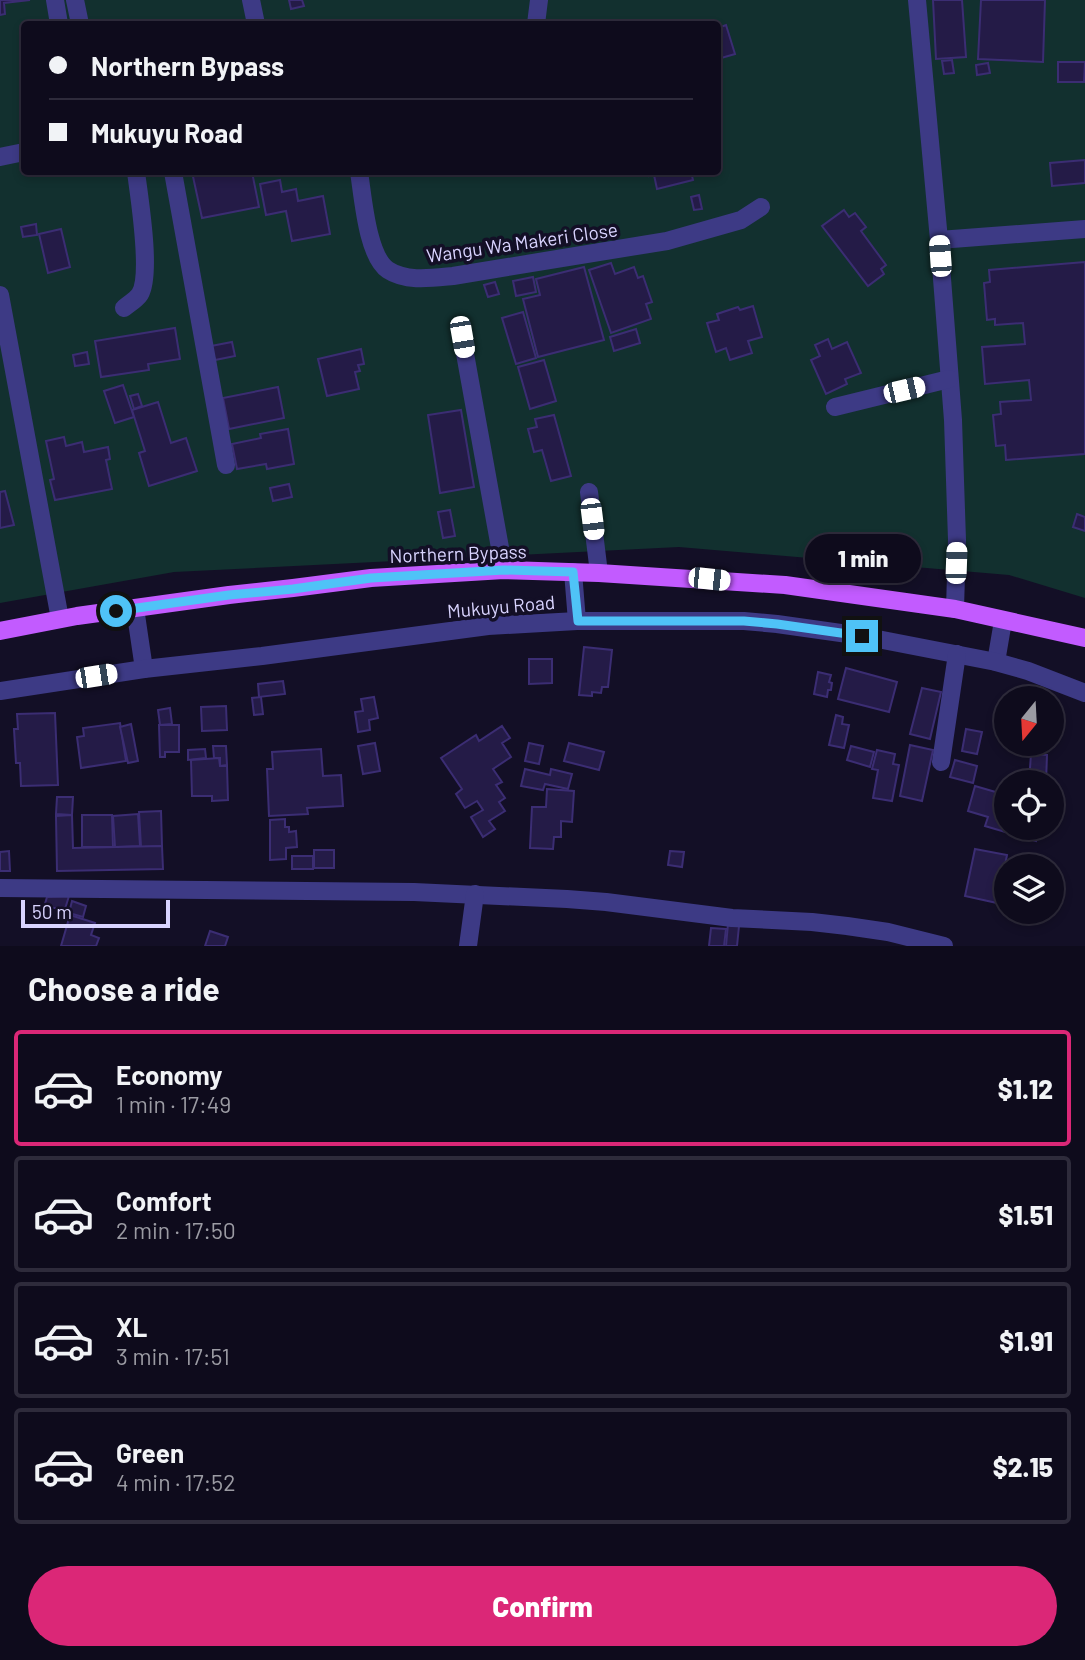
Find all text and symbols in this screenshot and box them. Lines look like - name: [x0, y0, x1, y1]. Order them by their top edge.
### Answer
- text: Northern Bypass: [91, 50, 284, 81]
- text: Mukuyu Road: [91, 117, 243, 148]
- street label: Wangu Wa Makeri Close: [425, 217, 619, 267]
- car: [929, 234, 952, 278]
- car: [449, 314, 476, 360]
- car: [882, 375, 927, 405]
- car: [580, 497, 605, 541]
- callout: 1 min: [804, 534, 920, 584]
- street label: Northern Bypass: [389, 539, 527, 567]
- car: [945, 542, 968, 584]
- text: 1 min: [838, 544, 888, 572]
- car: [688, 566, 731, 592]
- street label: Mukuyu Road: [446, 590, 556, 622]
- route start: [100, 595, 132, 627]
- route end: [846, 620, 878, 652]
- car: [74, 662, 119, 690]
- north arrow: [994, 686, 1064, 756]
- map controls: [994, 686, 1064, 924]
- button: locate: [994, 770, 1064, 840]
- button: layers: [994, 854, 1064, 924]
- scale bar: [21, 897, 170, 929]
- text: 50 m: [32, 900, 72, 923]
- text: Choose a ride: [28, 969, 220, 1007]
- icon: car: [32, 1057, 95, 1120]
- text: Economy: [116, 1059, 222, 1090]
- text: $1.12: [998, 1073, 1053, 1104]
- text: 1 min · 17:49: [116, 1090, 231, 1118]
- icon: car: [32, 1183, 95, 1246]
- text: Comfort: [116, 1185, 212, 1216]
- text: $1.51: [999, 1199, 1053, 1230]
- text: 2 min · 17:50: [116, 1216, 236, 1244]
- icon: car: [32, 1309, 95, 1372]
- text: XL: [116, 1311, 147, 1342]
- text: $1.91: [999, 1325, 1053, 1356]
- text: 3 min · 17:51: [116, 1342, 230, 1370]
- icon: car: [32, 1435, 95, 1498]
- text: Green: [116, 1437, 184, 1468]
- text: $2.15: [993, 1451, 1053, 1482]
- text: 4 min · 17:52: [116, 1468, 235, 1496]
- button: Confirm: [28, 1566, 1057, 1646]

